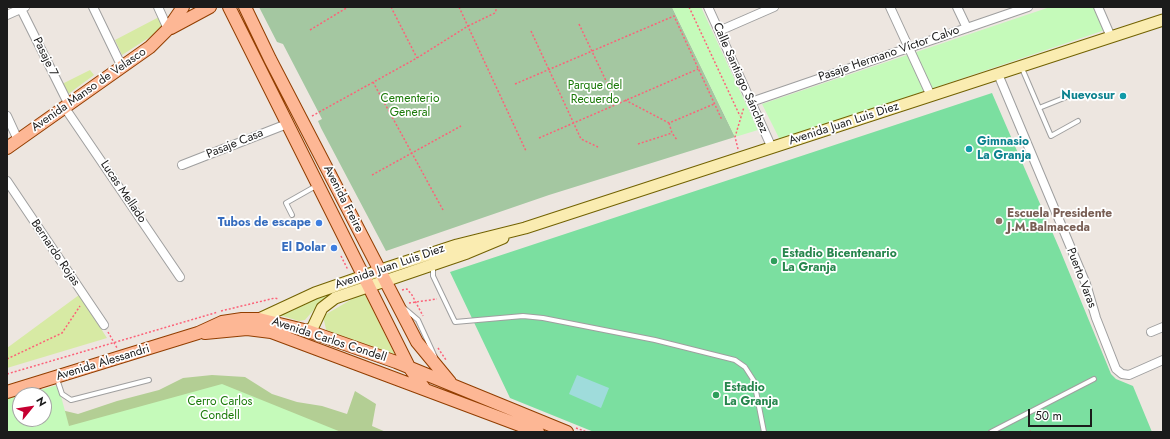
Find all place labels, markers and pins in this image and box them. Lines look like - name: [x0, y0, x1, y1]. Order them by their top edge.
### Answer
- place label: Nuevosur: [1061, 89, 1115, 103]
- marker: Nuevosur: [1118, 91, 1128, 101]
- place label: Gimnasio La Granja: [977, 135, 1031, 163]
- marker: Gimnasio La Granja: [964, 144, 974, 154]
- place label: Escuela Presidente J.M.Balmaceda: [1007, 207, 1112, 235]
- place label: Tubos de escape: [218, 216, 311, 230]
- marker: Escuela Presidente J.M.Balmaceda: [994, 216, 1004, 226]
- marker: Tubos de escape: [314, 218, 324, 228]
- place label: El Dolar: [281, 241, 326, 255]
- marker: El Dolar: [329, 243, 339, 253]
- place label: Estadio Bicentenario La Granja: [782, 247, 897, 275]
- marker: Estadio Bicentenario La Granja: [769, 256, 779, 266]
- place label: Estadio La Granja: [724, 381, 778, 409]
- marker: Estadio La Granja: [711, 390, 721, 400]

